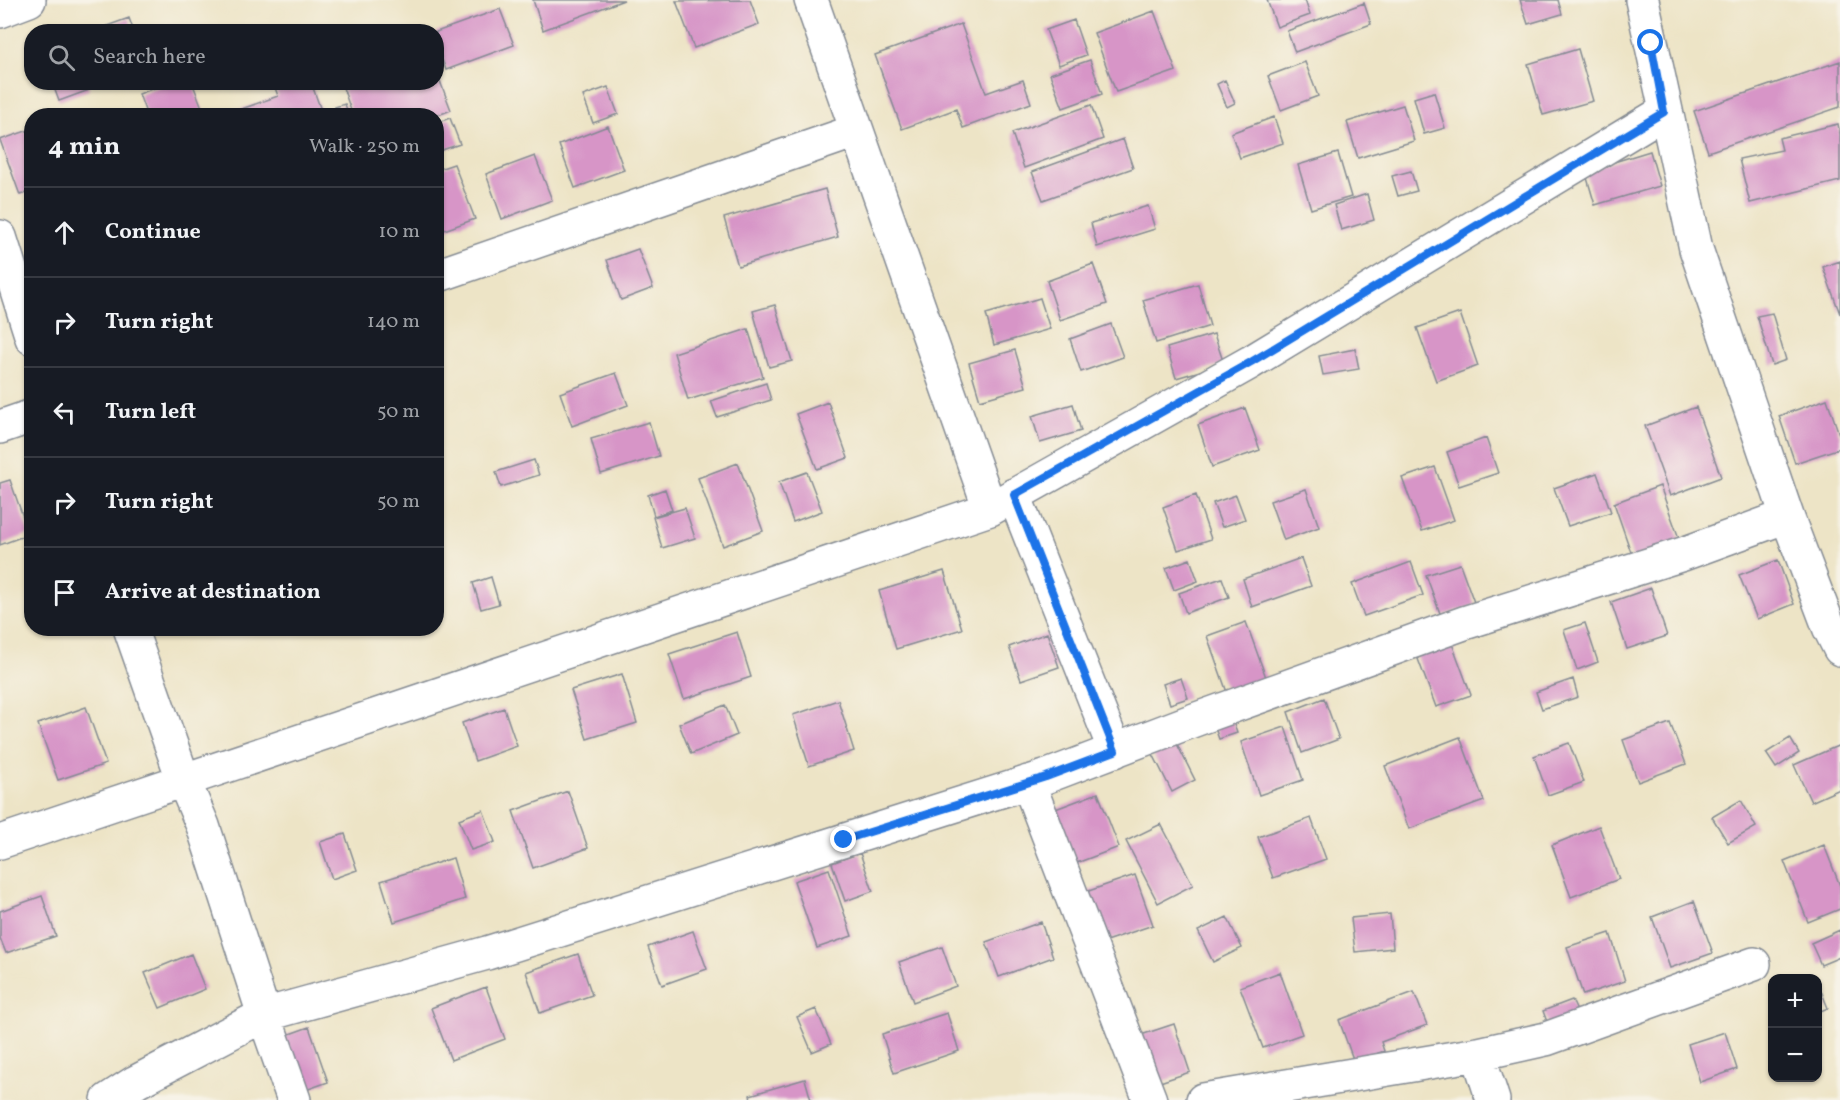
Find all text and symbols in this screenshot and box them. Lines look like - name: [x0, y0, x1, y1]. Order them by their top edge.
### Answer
- search box: [24, 24, 444, 90]
- route start: [1637, 29, 1663, 55]
- icon: search: [45, 41, 78, 74]
- text: Search here: [93, 42, 206, 73]
- text: 4 min: [48, 129, 120, 165]
- text: Walk · 250 m: [309, 133, 420, 161]
- icon: ahead: [48, 216, 81, 249]
- text: Continue: [105, 217, 201, 248]
- text: 10 m: [379, 218, 420, 246]
- icon: right: [48, 306, 81, 339]
- text: Turn right: [105, 307, 213, 338]
- text: 140 m: [367, 308, 420, 336]
- icon: left: [48, 396, 81, 429]
- text: Turn left: [105, 397, 196, 428]
- text: 50 m: [377, 398, 420, 426]
- icon: right: [48, 486, 81, 519]
- text: Turn right: [105, 487, 213, 518]
- text: 50 m: [377, 488, 420, 516]
- icon: arrive: [48, 576, 81, 609]
- text: Arrive at destination: [105, 577, 321, 608]
- route end: [830, 826, 856, 852]
- map controls: [1768, 974, 1822, 1082]
- button: +: [1768, 974, 1822, 1028]
- button: −: [1768, 1028, 1822, 1082]

